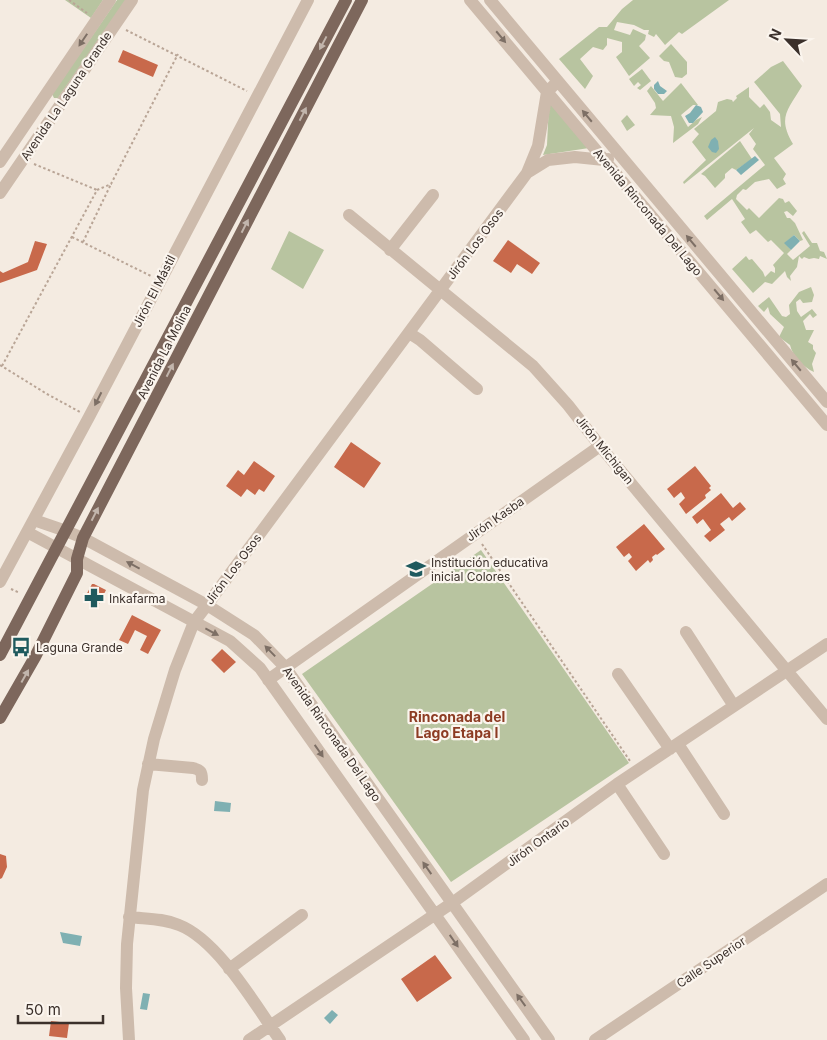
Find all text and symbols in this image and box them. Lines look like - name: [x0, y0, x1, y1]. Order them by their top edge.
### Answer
- north arrow: [762, 15, 812, 65]
- text: N: [765, 26, 785, 43]
- street label: Avenida La Laguna Grande: [17, 29, 115, 163]
- one-way arrow: [496, 31, 507, 44]
- one-way arrow: [78, 33, 88, 47]
- one-way arrow: [319, 36, 327, 50]
- one-way arrow: [298, 107, 307, 121]
- one-way arrow: [581, 110, 592, 123]
- street label: Avenida Rinconada Del Lago: [590, 145, 706, 279]
- street label: Jirón Los Osos: [444, 206, 506, 282]
- one-way arrow: [241, 218, 249, 233]
- one-way arrow: [686, 234, 697, 247]
- street label: Jirón El Mástil: [129, 252, 179, 330]
- one-way arrow: [713, 289, 724, 302]
- street label: Avenida La Molina: [134, 303, 194, 401]
- one-way arrow: [790, 359, 801, 372]
- one-way arrow: [166, 363, 174, 377]
- one-way arrow: [94, 392, 102, 407]
- street label: Jirón Michigan: [573, 413, 637, 487]
- street label: Jirón Kasba: [463, 494, 527, 544]
- one-way arrow: [91, 507, 99, 521]
- street label: Jirón Los Osos: [202, 531, 264, 607]
- place label: Institución educativa inicial Colores: [431, 555, 548, 584]
- school or university icon: Institución educativa inicial Colores: [405, 558, 427, 580]
- one-way arrow: [126, 561, 141, 569]
- pharmacy icon: Inkafarma: [83, 587, 105, 609]
- place label: Inkafarma: [109, 591, 166, 606]
- one-way arrow: [205, 628, 220, 636]
- bus stop icon: Laguna Grande: [10, 636, 32, 658]
- place label: Laguna Grande: [36, 640, 123, 655]
- one-way arrow: [264, 646, 276, 658]
- street label: Avenida Rinconada Del Lago: [280, 664, 384, 804]
- one-way arrow: [20, 669, 29, 682]
- district label: Rinconada del Lago Etapa I: [409, 708, 505, 741]
- one-way arrow: [314, 744, 324, 758]
- street label: Jirón Ontario: [504, 814, 572, 870]
- one-way arrow: [422, 861, 432, 875]
- street label: Calle Superior: [674, 933, 749, 991]
- one-way arrow: [449, 934, 459, 948]
- scale bar: [18, 992, 102, 1024]
- one-way arrow: [516, 993, 526, 1007]
- text: 50 m: [25, 1000, 61, 1019]

